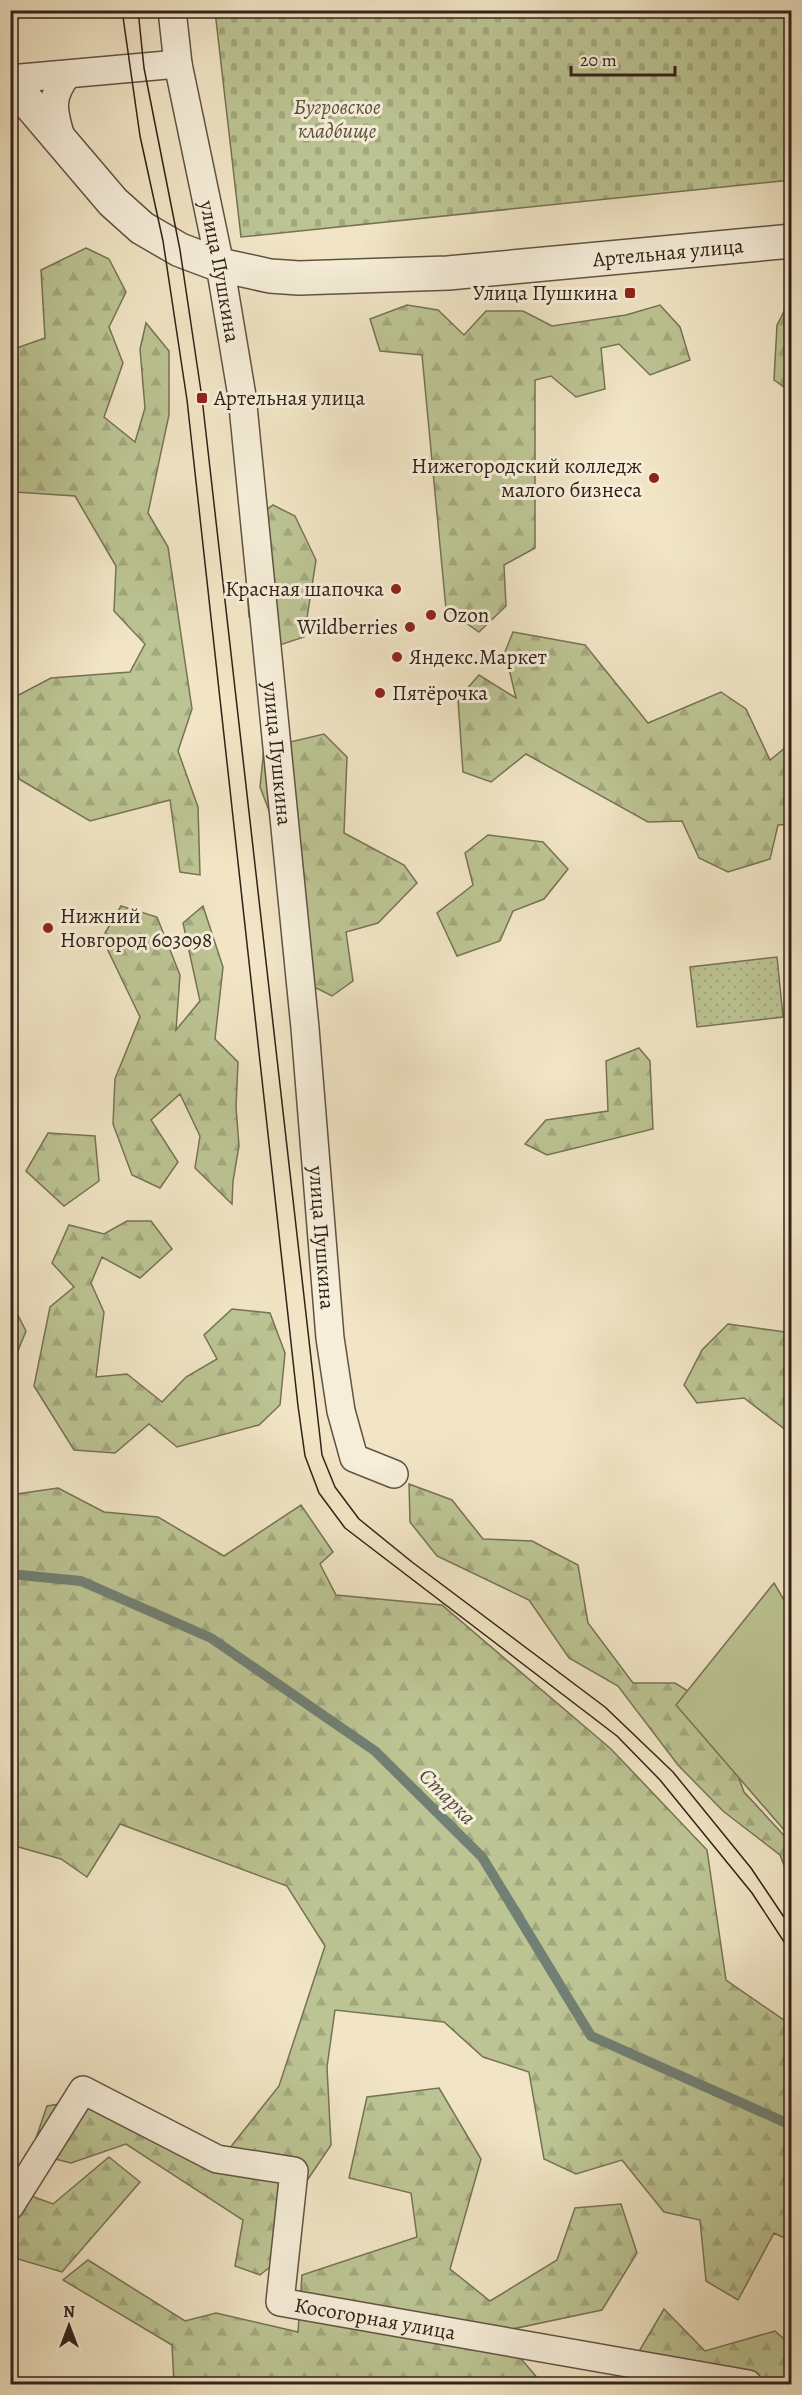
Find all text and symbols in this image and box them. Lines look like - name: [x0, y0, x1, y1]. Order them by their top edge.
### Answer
- scale bar: [571, 39, 674, 77]
- text: 20 m: [580, 48, 617, 72]
- park label: Бугровское кладбище: [293, 93, 381, 145]
- street label: улица Пушкина: [193, 197, 247, 345]
- street label: Артельная улица: [591, 232, 745, 274]
- place label: Улица Пушкина: [473, 279, 618, 307]
- marker: Улица Пушкина: [623, 286, 637, 300]
- place label: Артельная улица: [213, 384, 366, 412]
- marker: Артельная улица: [195, 391, 209, 405]
- place label: Нижегородский колледж малого бизнеса: [411, 452, 642, 504]
- marker: Нижегородский колледж малого бизнеса: [647, 471, 661, 485]
- place label: Красная шапочка: [225, 575, 384, 603]
- marker: Красная шапочка: [389, 582, 403, 596]
- place label: Ozon: [443, 601, 489, 629]
- marker: Ozon: [424, 608, 438, 622]
- place label: Wildberries: [296, 613, 398, 641]
- marker: Wildberries: [403, 620, 417, 634]
- place label: Яндекс.Маркет: [409, 643, 547, 671]
- marker: Яндекс.Маркет: [390, 650, 404, 664]
- place label: Пятёрочка: [392, 679, 488, 707]
- street label: улица Пушкина: [256, 680, 299, 827]
- marker: Пятёрочка: [373, 686, 387, 700]
- place label: Нижний Новгород 603098: [60, 902, 212, 954]
- marker: Нижний Новгород 603098: [41, 921, 55, 935]
- street label: улица Пушкина: [302, 1164, 342, 1311]
- water label: Старка: [412, 1762, 482, 1832]
- street label: Косогорная улица: [292, 2291, 458, 2347]
- north arrow: [39, 2296, 99, 2356]
- text: N: [63, 2301, 75, 2323]

